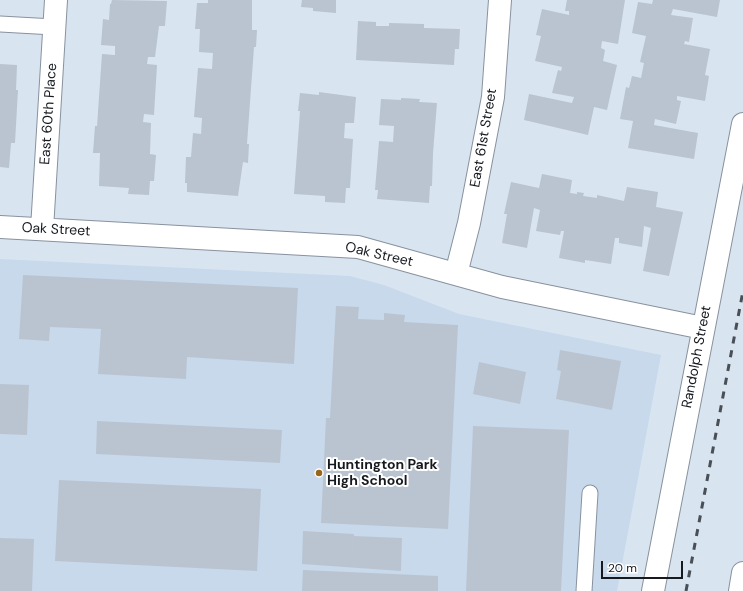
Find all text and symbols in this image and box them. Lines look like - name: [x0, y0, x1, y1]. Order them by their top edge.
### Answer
- street label: East 60th Place: [37, 63, 61, 165]
- street label: East 61st Street: [467, 87, 501, 189]
- street label: Oak Street: [21, 220, 91, 240]
- street label: Oak Street: [344, 239, 414, 271]
- street label: Randolph Street: [679, 304, 715, 410]
- place label: Huntington Park High School: [327, 457, 438, 490]
- marker: Huntington Park High School: [314, 468, 324, 478]
- scale bar: [603, 553, 685, 579]
- text: 20 m: [608, 560, 637, 576]

